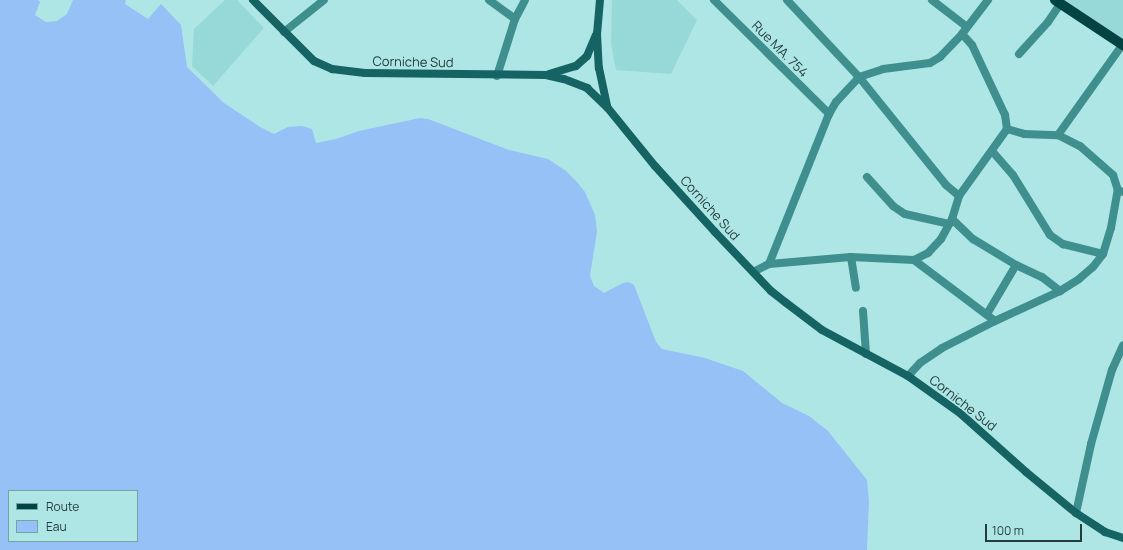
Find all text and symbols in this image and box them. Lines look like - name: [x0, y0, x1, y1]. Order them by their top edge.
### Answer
- street label: Rue MA. 754: [749, 18, 811, 80]
- street label: Corniche Sud: [372, 53, 454, 71]
- street label: Corniche Sud: [677, 173, 743, 243]
- street label: Corniche Sud: [926, 372, 1000, 434]
- legend: [8, 490, 138, 542]
- text: Route: [46, 498, 79, 515]
- scale bar: [987, 516, 1084, 542]
- text: Eau: [46, 518, 67, 535]
- text: 100 m: [992, 522, 1024, 539]

